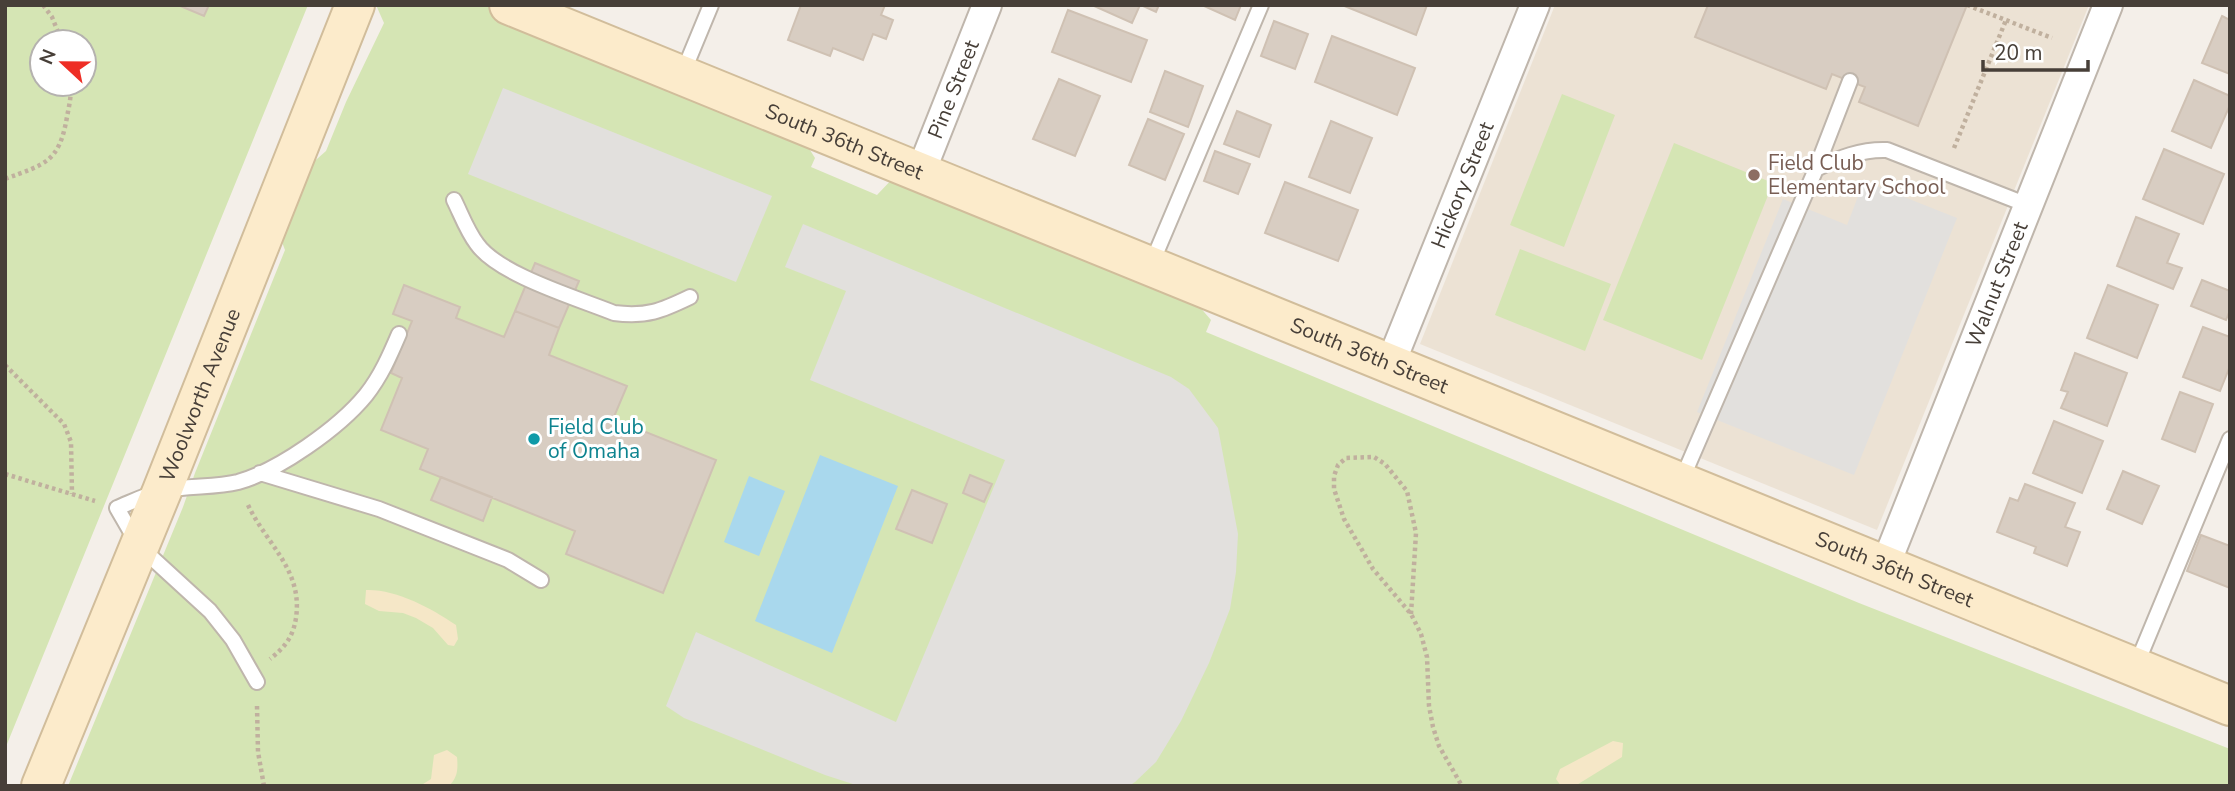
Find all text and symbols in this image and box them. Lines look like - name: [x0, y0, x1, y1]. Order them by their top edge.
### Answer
- north arrow: [28, 28, 98, 98]
- scale bar: [1983, 28, 2088, 72]
- street label: Pine Street: [921, 35, 986, 143]
- text: 20 m: [1994, 39, 2043, 67]
- text: N: [33, 46, 63, 68]
- street label: South 36th Street: [761, 97, 928, 187]
- street label: Hickory Street: [1424, 117, 1501, 253]
- place label: Field Club Elementary School: [1768, 149, 1946, 201]
- marker: Field Club Elementary School: [1746, 167, 1762, 183]
- street label: Walnut Street: [1959, 217, 2035, 351]
- street label: Woolworth Avenue: [153, 304, 247, 486]
- street label: South 36th Street: [1286, 311, 1453, 400]
- place label: Field Club of Omaha: [548, 413, 644, 465]
- marker: Field Club of Omaha: [526, 431, 542, 447]
- street label: South 36th Street: [1811, 525, 1978, 614]

